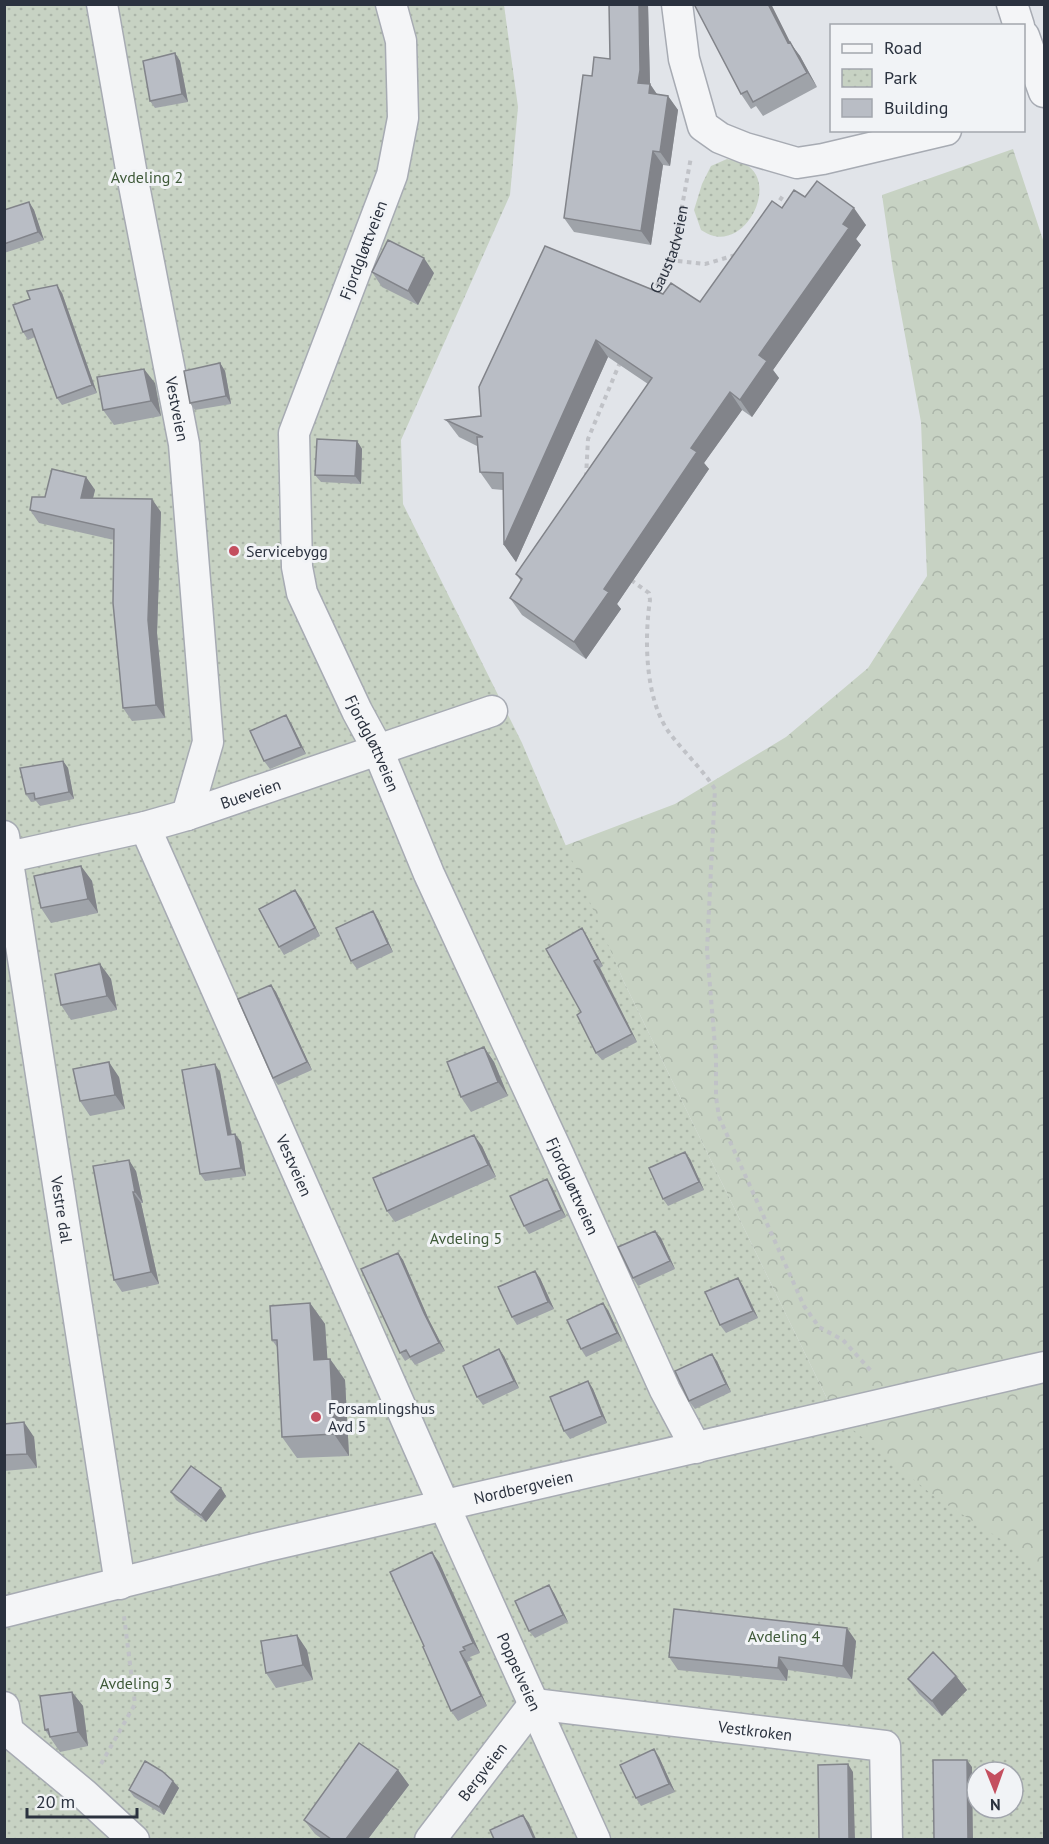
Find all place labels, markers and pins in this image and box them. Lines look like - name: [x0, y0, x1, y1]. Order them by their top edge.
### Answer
- place label: Servicebygg: [246, 541, 328, 561]
- marker: Servicebygg: [227, 544, 241, 558]
- place label: Forsamlingshus Avd 5: [328, 1398, 435, 1436]
- marker: Forsamlingshus Avd 5: [309, 1410, 323, 1424]

